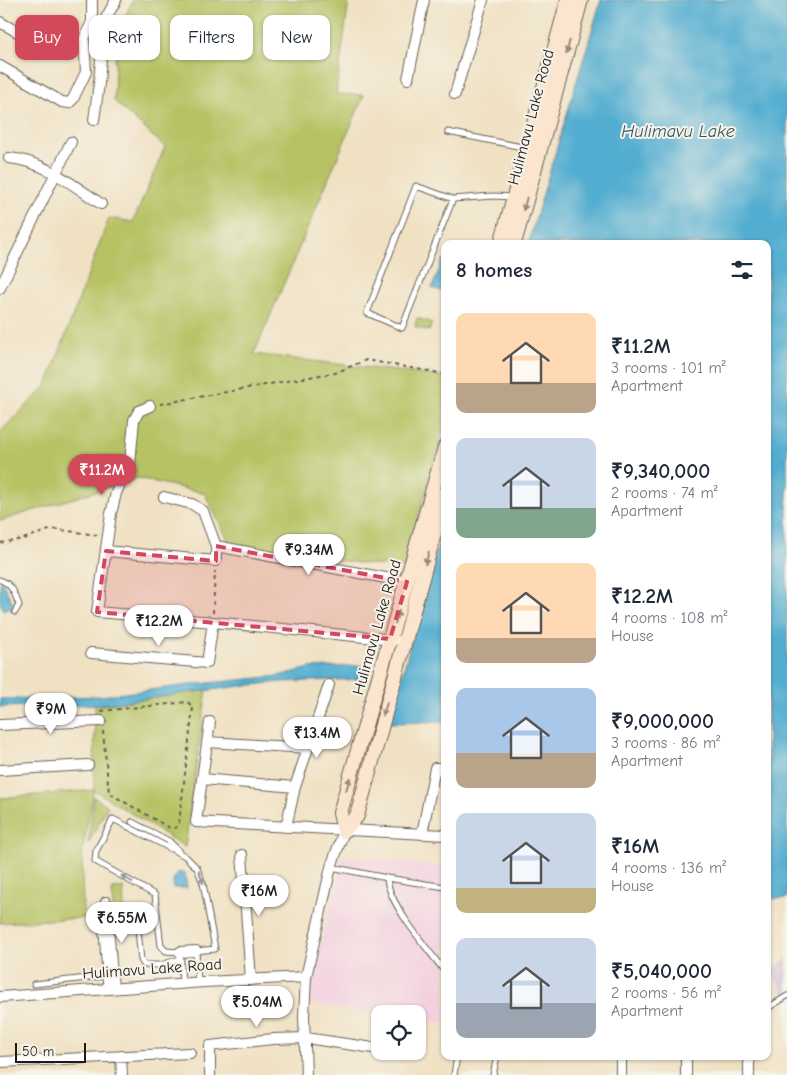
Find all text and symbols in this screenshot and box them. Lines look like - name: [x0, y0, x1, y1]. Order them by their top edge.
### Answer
- chip: Buy: [15, 15, 79, 60]
- chip: Rent: [89, 15, 160, 60]
- chip: Filters: [170, 15, 253, 60]
- chip: New: [263, 15, 330, 60]
- one-way arrow: [564, 39, 572, 55]
- street label: Hulimavu Lake Road: [504, 47, 558, 187]
- water label: Hulimavu Lake: [621, 121, 735, 142]
- one-way arrow: [520, 196, 528, 211]
- icon: filters: [728, 256, 756, 284]
- text: 8 homes: [456, 258, 532, 282]
- icon: home: [496, 333, 556, 393]
- text: ₹11.2M: [611, 334, 671, 358]
- text: 3 rooms · 101 m²: [611, 359, 726, 377]
- text: Apartment: [611, 377, 683, 395]
- pin: ₹11.2M: [61, 454, 143, 496]
- icon: home: [496, 458, 556, 518]
- text: ₹9,340,000: [611, 459, 710, 483]
- text: ₹11.2M: [79, 461, 125, 479]
- text: 2 rooms · 74 m²: [611, 484, 718, 502]
- text: Apartment: [611, 502, 683, 520]
- pin: ₹9.34M: [268, 534, 350, 576]
- text: ₹9.34M: [285, 541, 333, 559]
- one-way arrow: [423, 551, 431, 566]
- street label: Hulimavu Lake Road: [349, 558, 405, 697]
- icon: home: [496, 583, 556, 643]
- text: ₹12.2M: [611, 584, 673, 608]
- pin: ₹12.2M: [118, 604, 200, 647]
- one-way arrow: [393, 609, 401, 624]
- text: 4 rooms · 108 m²: [611, 609, 727, 627]
- text: ₹12.2M: [135, 612, 183, 630]
- text: House: [611, 627, 654, 645]
- pin: ₹9M: [27, 692, 75, 735]
- text: ₹9M: [36, 700, 66, 718]
- one-way arrow: [381, 701, 389, 716]
- icon: home: [496, 708, 556, 768]
- text: ₹9,000,000: [611, 709, 714, 733]
- pin: ₹13.4M: [276, 716, 358, 759]
- text: ₹13.4M: [294, 724, 340, 742]
- text: 3 rooms · 86 m²: [611, 734, 720, 752]
- text: Apartment: [611, 752, 683, 770]
- one-way arrow: [345, 776, 353, 791]
- icon: home: [496, 833, 556, 893]
- text: ₹16M: [611, 834, 659, 858]
- text: 4 rooms · 136 m²: [611, 859, 726, 877]
- one-way arrow: [197, 870, 205, 885]
- pin: ₹16M: [229, 874, 289, 917]
- one-way arrow: [119, 875, 134, 883]
- text: House: [611, 877, 654, 895]
- text: ₹16M: [241, 882, 277, 900]
- pin: ₹6.55M: [81, 902, 163, 944]
- text: ₹6.55M: [97, 909, 147, 927]
- street label: Hulimavu Lake Road: [82, 955, 222, 983]
- icon: home: [496, 958, 556, 1018]
- text: ₹5,040,000: [611, 959, 712, 983]
- text: 2 rooms · 56 m²: [611, 984, 721, 1002]
- pin: ₹5.04M: [216, 986, 298, 1028]
- text: ₹5.04M: [232, 993, 282, 1011]
- text: Apartment: [611, 1002, 683, 1020]
- map controls: [371, 1005, 426, 1060]
- button: locate: [371, 1005, 426, 1060]
- scale bar: [15, 1040, 86, 1063]
- text: 50 m: [22, 1043, 54, 1060]

